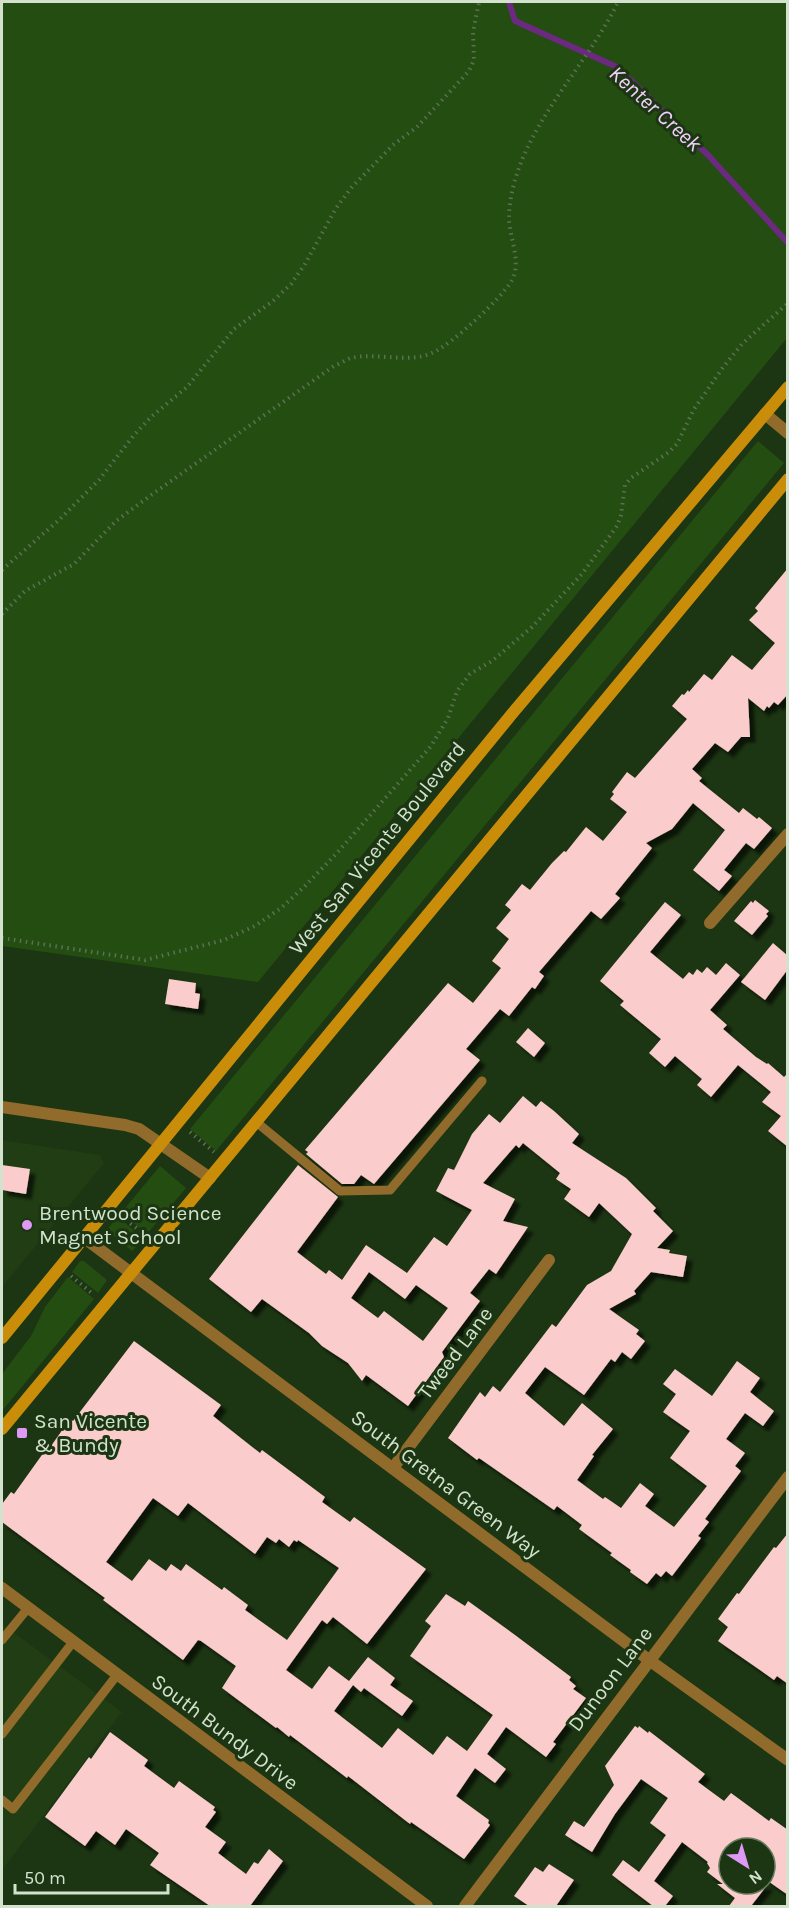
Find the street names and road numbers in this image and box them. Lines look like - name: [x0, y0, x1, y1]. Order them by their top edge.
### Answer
- street label: West San Vicente Boulevard: [284, 737, 470, 959]
- street label: Tweed Lane: [413, 1302, 497, 1404]
- street label: South Gretna Green Way: [346, 1405, 546, 1563]
- street label: Dunoon Lane: [563, 1622, 657, 1736]
- street label: South Bundy Drive: [147, 1669, 303, 1795]

